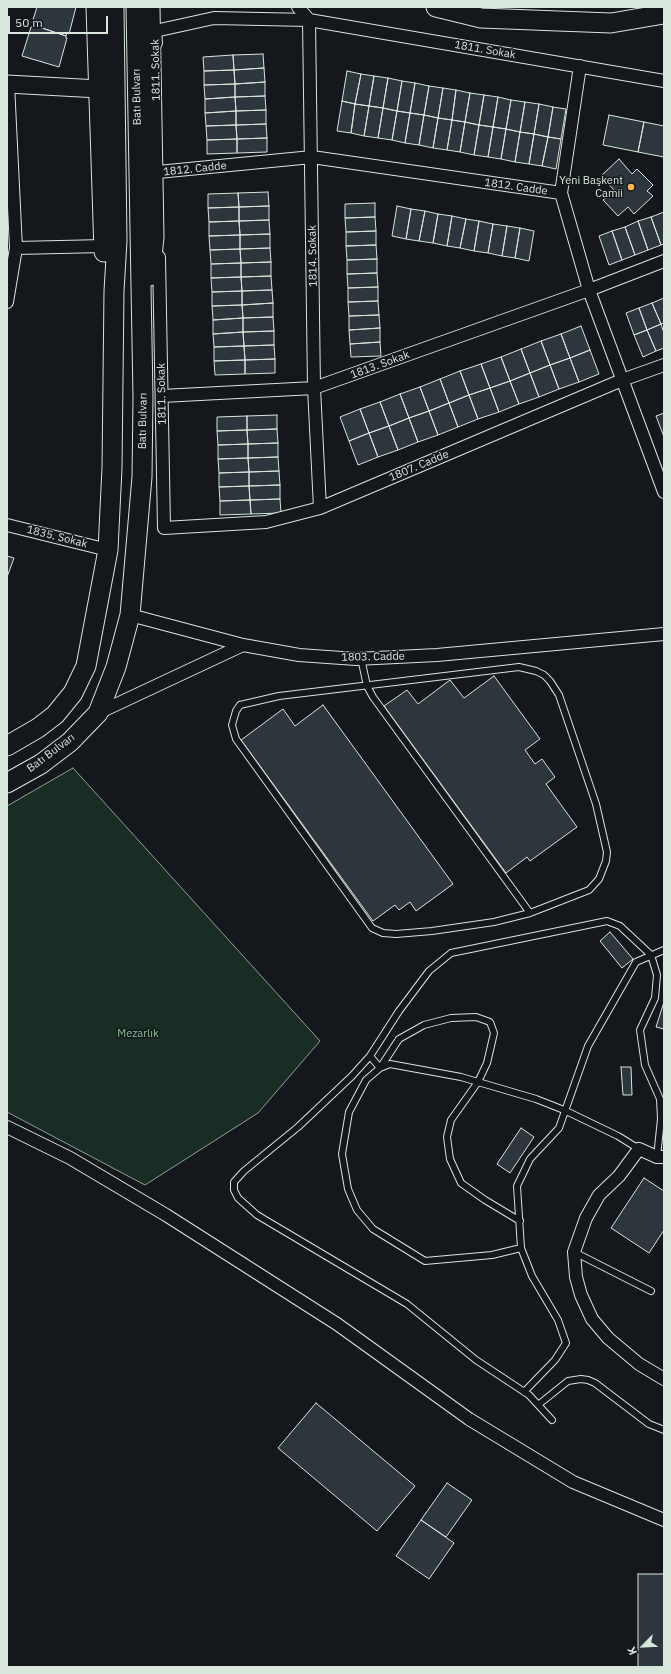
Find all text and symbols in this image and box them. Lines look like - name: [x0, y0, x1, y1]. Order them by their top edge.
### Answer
- scale bar: [10, 8, 110, 34]
- text: 50 m: [15, 15, 43, 30]
- street label: 1811. Sokak: [453, 38, 517, 62]
- street label: 1811. Sokak: [149, 39, 163, 101]
- street label: Batı Bulvarı: [130, 69, 144, 125]
- street label: 1812. Cadde: [163, 159, 227, 179]
- place label: Yeni Başkent Camii: [559, 174, 623, 200]
- street label: 1812. Cadde: [484, 176, 548, 198]
- marker: Yeni Başkent Camii: [626, 182, 636, 192]
- street label: 1814. Sokak: [306, 225, 320, 287]
- street label: 1813. Sokak: [349, 348, 411, 382]
- street label: 1811. Sokak: [155, 363, 169, 425]
- street label: Batı Bulvarı: [136, 393, 150, 449]
- street label: 1807. Cadde: [387, 448, 451, 484]
- street label: 1835. Sokak: [25, 523, 89, 551]
- street label: 1803. Cadde: [341, 650, 405, 664]
- street label: Batı Bulvarı: [24, 731, 78, 775]
- park label: Mezarlık: [117, 1027, 159, 1041]
- north arrow: [623, 1626, 663, 1666]
- text: K: [624, 1645, 640, 1657]

